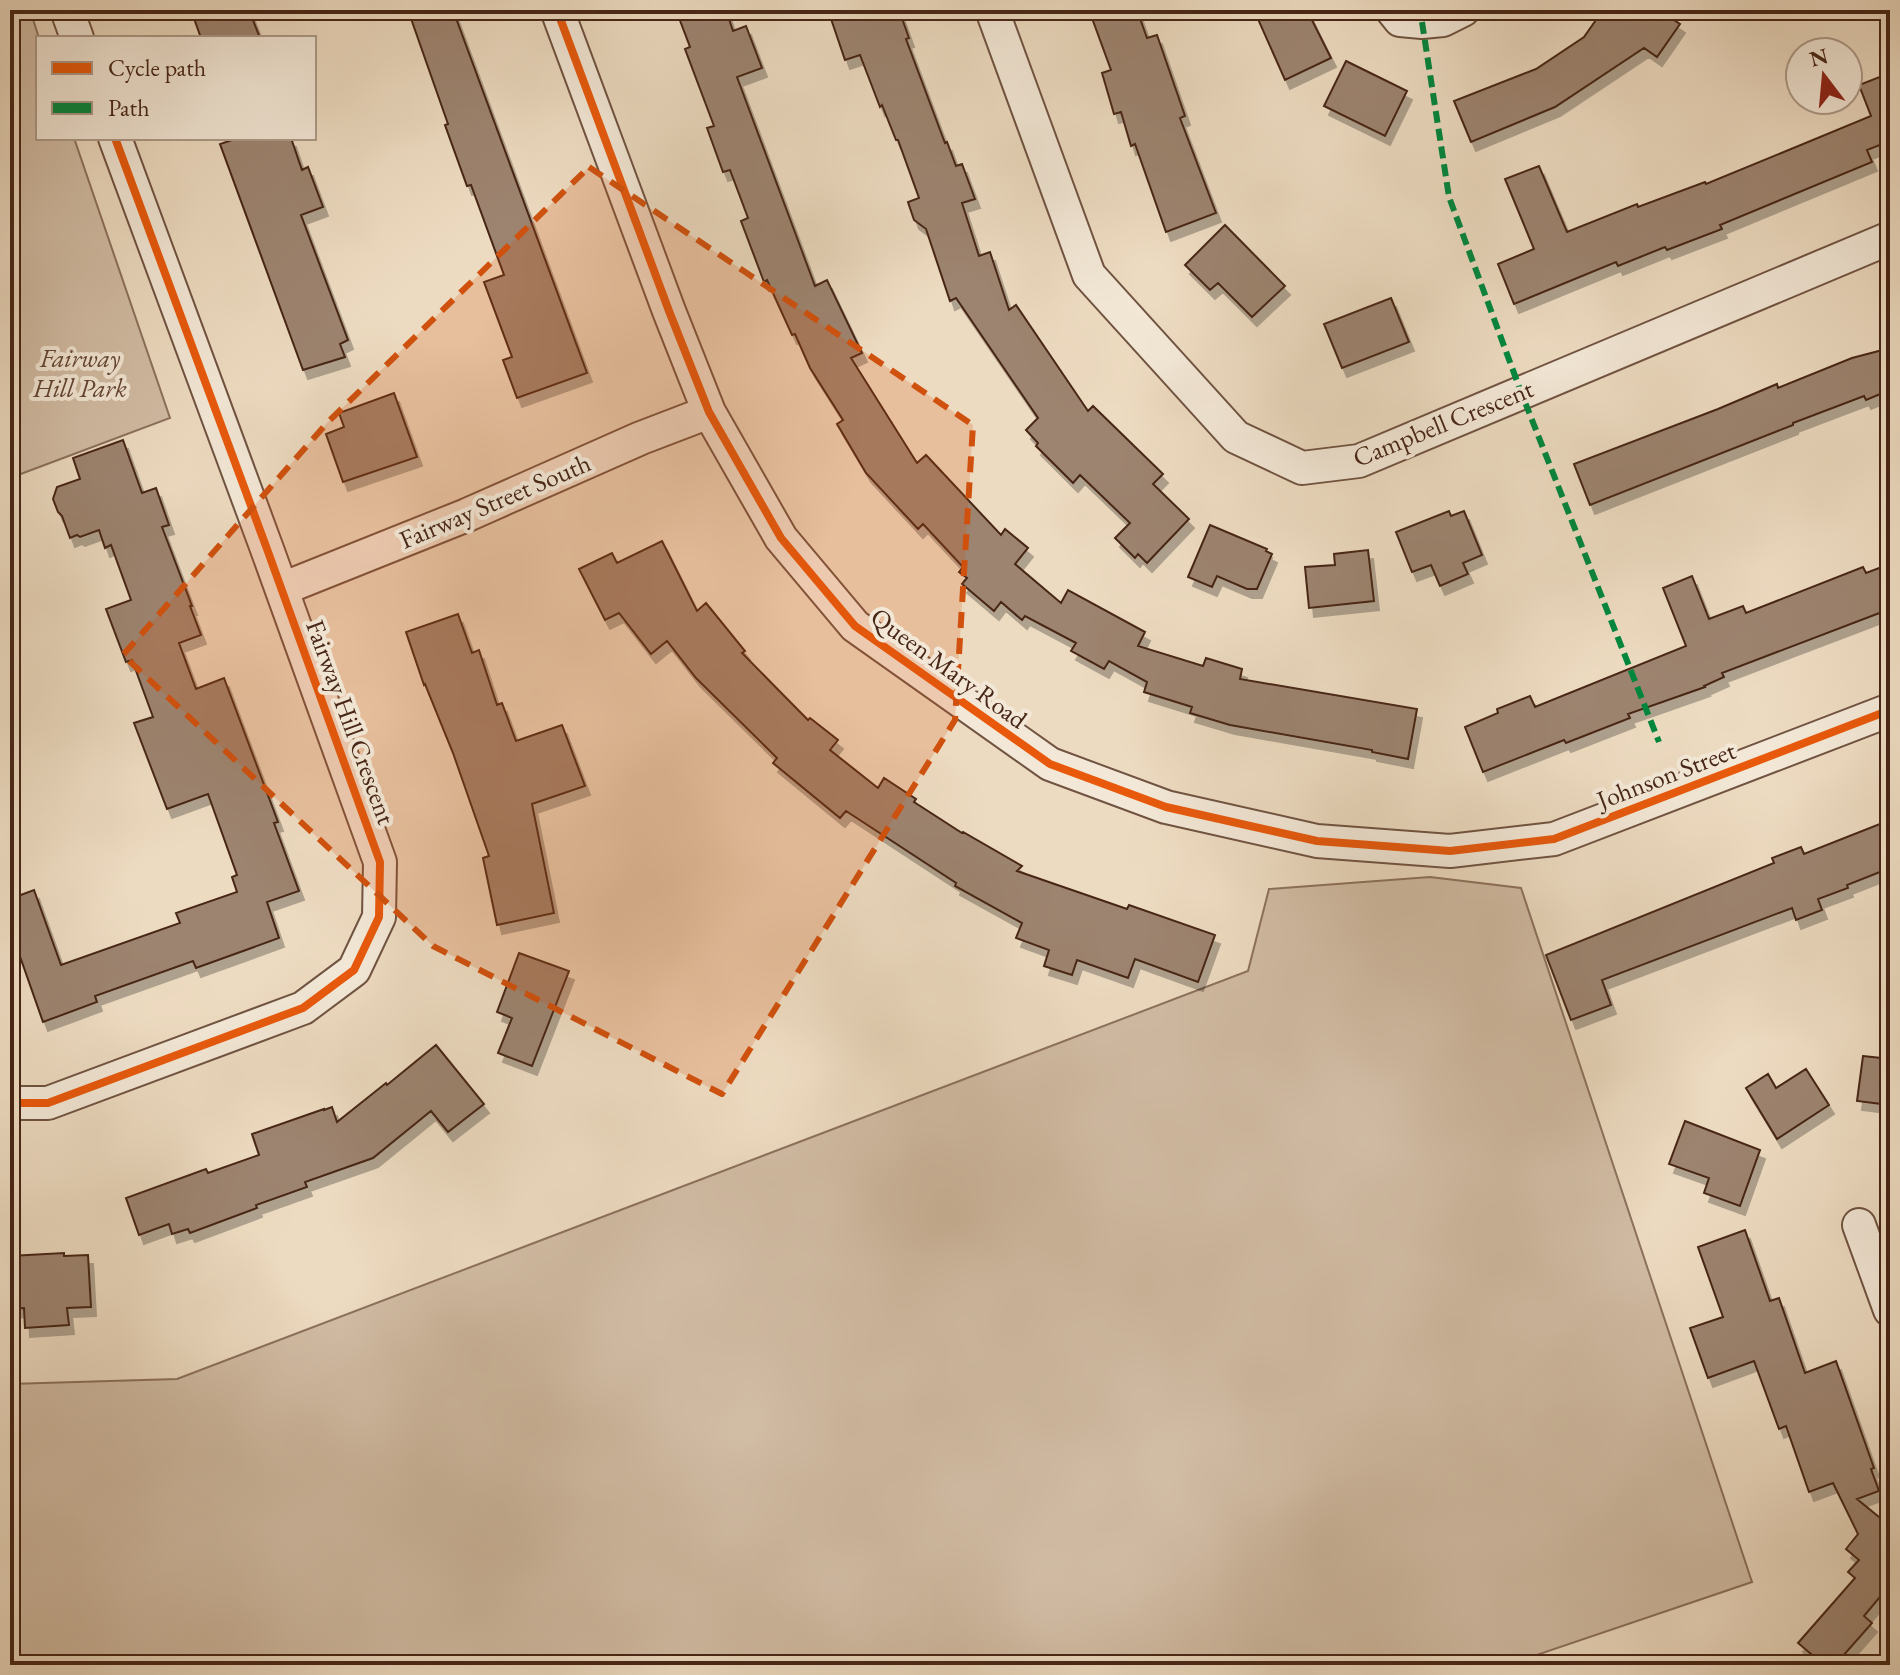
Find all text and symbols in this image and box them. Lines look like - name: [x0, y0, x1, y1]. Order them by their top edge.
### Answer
- legend: [36, 36, 316, 140]
- north arrow: [1784, 36, 1864, 116]
- text: N: [1806, 41, 1831, 74]
- text: Cycle path: [108, 52, 206, 83]
- text: Path: [108, 92, 150, 123]
- park label: Fairway Hill Park: [32, 341, 127, 405]
- street label: Campbell Crescent: [1348, 371, 1538, 475]
- street label: Fairway Street South: [394, 445, 596, 557]
- street label: Queen Mary Road: [864, 600, 1035, 737]
- street label: Fairway Hill Crescent: [298, 615, 404, 829]
- street label: Johnson Street: [1590, 733, 1740, 818]

